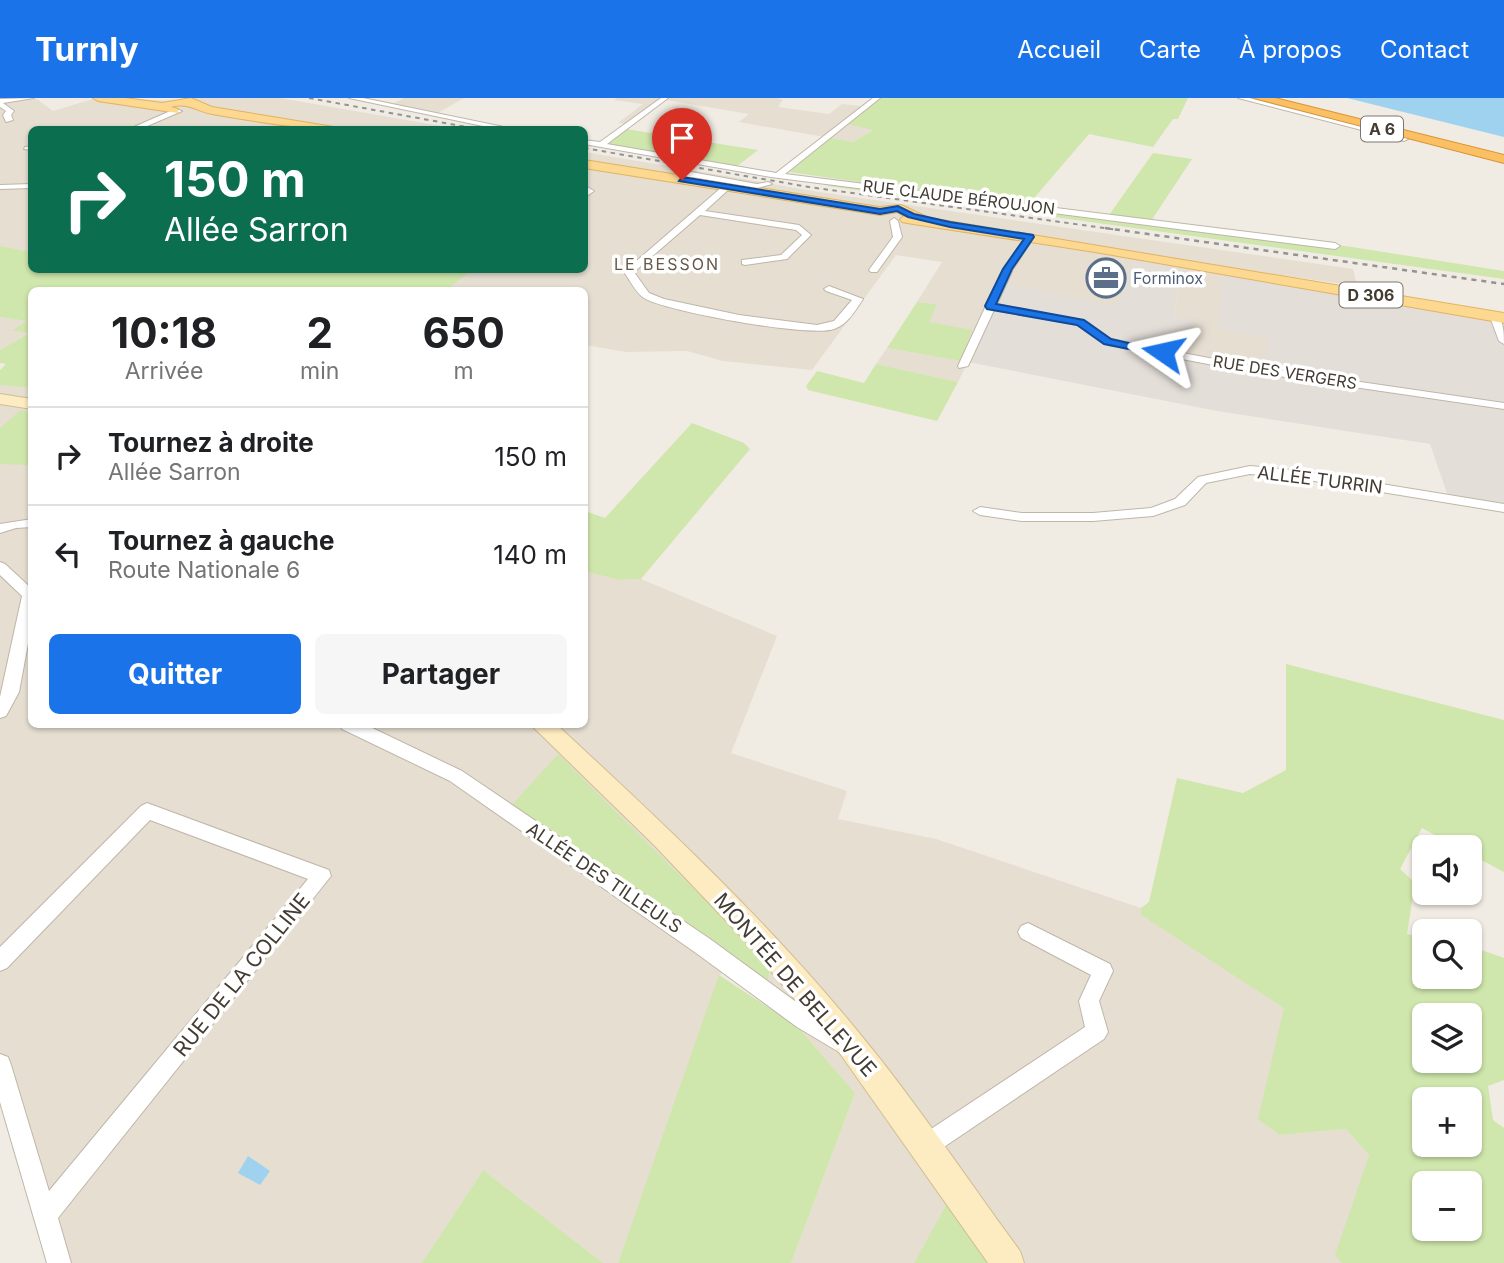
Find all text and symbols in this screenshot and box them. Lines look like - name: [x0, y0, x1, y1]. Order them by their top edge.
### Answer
- text: Turnly: [35, 29, 139, 69]
- text: Accueil: [1017, 35, 1101, 64]
- text: Carte: [1139, 35, 1201, 64]
- text: À propos: [1239, 35, 1342, 64]
- text: Contact: [1380, 35, 1469, 64]
- pin: [652, 108, 712, 180]
- road number: A 6: [1361, 117, 1403, 142]
- icon: arrive: [663, 119, 701, 157]
- text: 150 m: [164, 150, 306, 209]
- icon: right: [49, 154, 140, 245]
- street label: RUE CLAUDE BÉROUJON: [862, 175, 1056, 219]
- text: Allée Sarron: [164, 210, 349, 249]
- district label: LE BESSON: [614, 254, 720, 274]
- office icon: Forminox: [1085, 257, 1127, 299]
- place label: Forminox: [1133, 268, 1203, 288]
- road number: D 306: [1340, 282, 1402, 308]
- text: 10:18: [111, 307, 217, 358]
- text: 2: [306, 307, 333, 358]
- text: 650: [422, 307, 505, 358]
- position arrow: [1126, 315, 1200, 389]
- street label: RUE DES VERGERS: [1212, 351, 1358, 393]
- text: Arrivée: [125, 357, 203, 385]
- text: min: [300, 357, 339, 385]
- text: m: [454, 357, 474, 385]
- text: Tournez à droite: [108, 427, 314, 458]
- icon: right: [49, 437, 87, 475]
- text: 150 m: [494, 441, 567, 472]
- text: Allée Sarron: [108, 458, 241, 486]
- street label: ALLÉE TURRIN: [1256, 460, 1384, 498]
- text: Tournez à gauche: [108, 525, 334, 556]
- icon: left: [49, 535, 87, 573]
- text: 140 m: [493, 539, 567, 570]
- text: Route Nationale 6: [108, 556, 300, 584]
- button: Quitter: [49, 634, 301, 714]
- button: Partager: [315, 634, 567, 714]
- street label: ALLÉE DES TILLEULS: [523, 817, 686, 937]
- map controls: [1412, 835, 1482, 1241]
- button: sound: [1412, 835, 1482, 905]
- street label: MONTÉE DE BELLEVUE: [709, 887, 883, 1081]
- street label: RUE DE LA COLLINE: [168, 888, 315, 1061]
- button: search: [1412, 919, 1482, 989]
- button: layers: [1412, 1003, 1482, 1073]
- button: +: [1412, 1087, 1482, 1157]
- button: −: [1412, 1171, 1482, 1241]

